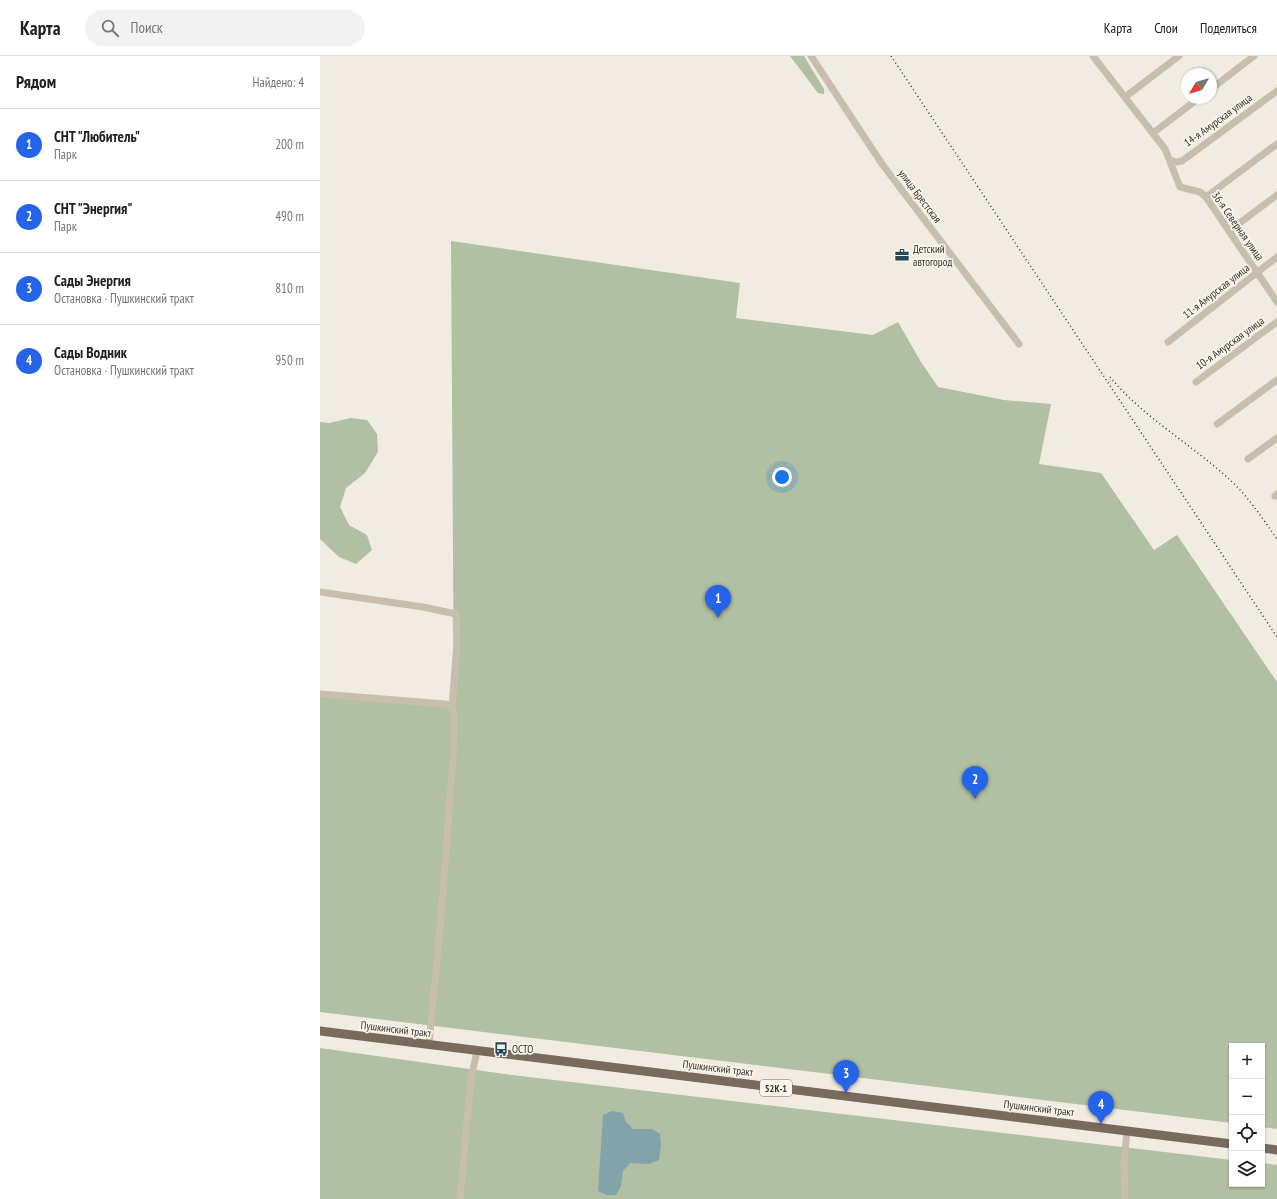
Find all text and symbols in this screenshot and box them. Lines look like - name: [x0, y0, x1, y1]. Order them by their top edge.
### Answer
- search box: [85, 10, 365, 46]
- text: Карта: [20, 16, 61, 40]
- icon: search: [99, 17, 121, 39]
- text: Поиск: [131, 18, 163, 37]
- text: Карта: [1104, 19, 1132, 37]
- text: Слои: [1154, 19, 1178, 37]
- text: Поделиться: [1200, 19, 1257, 37]
- north arrow: [1181, 68, 1217, 104]
- text: Рядом: [16, 71, 56, 93]
- text: Найдено: 4: [253, 74, 304, 91]
- street label: 14-я Амурская улица: [1181, 91, 1255, 149]
- text: СНТ "Любитель": [54, 127, 140, 146]
- text: 1: [26, 136, 32, 153]
- text: 200 m: [275, 136, 304, 153]
- text: Парк: [54, 146, 77, 163]
- street label: улица Брестская: [895, 167, 945, 225]
- street label: 36-я Северная улица: [1209, 189, 1267, 263]
- text: СНТ "Энергия": [54, 199, 133, 218]
- text: 2: [26, 208, 32, 225]
- text: 490 m: [275, 208, 304, 225]
- text: Парк: [54, 218, 77, 235]
- place label: Детский автогород: [913, 242, 952, 269]
- office icon: Детский автогород: [894, 247, 910, 263]
- street label: 11-я Амурская улица: [1180, 261, 1252, 321]
- text: Сады Энергия: [54, 271, 131, 290]
- text: 3: [26, 280, 32, 297]
- text: 810 m: [275, 280, 304, 297]
- text: Остановка · Пушкинский тракт: [54, 290, 194, 307]
- street label: 10-я Амурская улица: [1193, 314, 1267, 372]
- text: Сады Водник: [54, 343, 127, 362]
- text: 4: [26, 352, 32, 369]
- text: 950 m: [275, 352, 304, 369]
- text: Остановка · Пушкинский тракт: [54, 362, 194, 379]
- your location: [772, 467, 792, 487]
- pin: 1: [705, 585, 731, 618]
- pin: 2: [962, 766, 988, 799]
- street label: Пушкинский тракт: [360, 1018, 433, 1040]
- bus stop icon: ОСТО: [493, 1041, 509, 1057]
- place label: ОСТО: [512, 1042, 533, 1056]
- map controls: [1229, 1043, 1265, 1187]
- button: +: [1229, 1043, 1265, 1079]
- street label: Пушкинский тракт: [682, 1057, 755, 1079]
- pin: 3: [833, 1060, 859, 1093]
- button: −: [1229, 1079, 1265, 1115]
- road number: 52К-1: [760, 1080, 792, 1096]
- pin: 4: [1088, 1091, 1114, 1124]
- street label: Пушкинский тракт: [1003, 1097, 1076, 1119]
- button: locate: [1229, 1115, 1265, 1151]
- button: layers: [1229, 1151, 1265, 1187]

